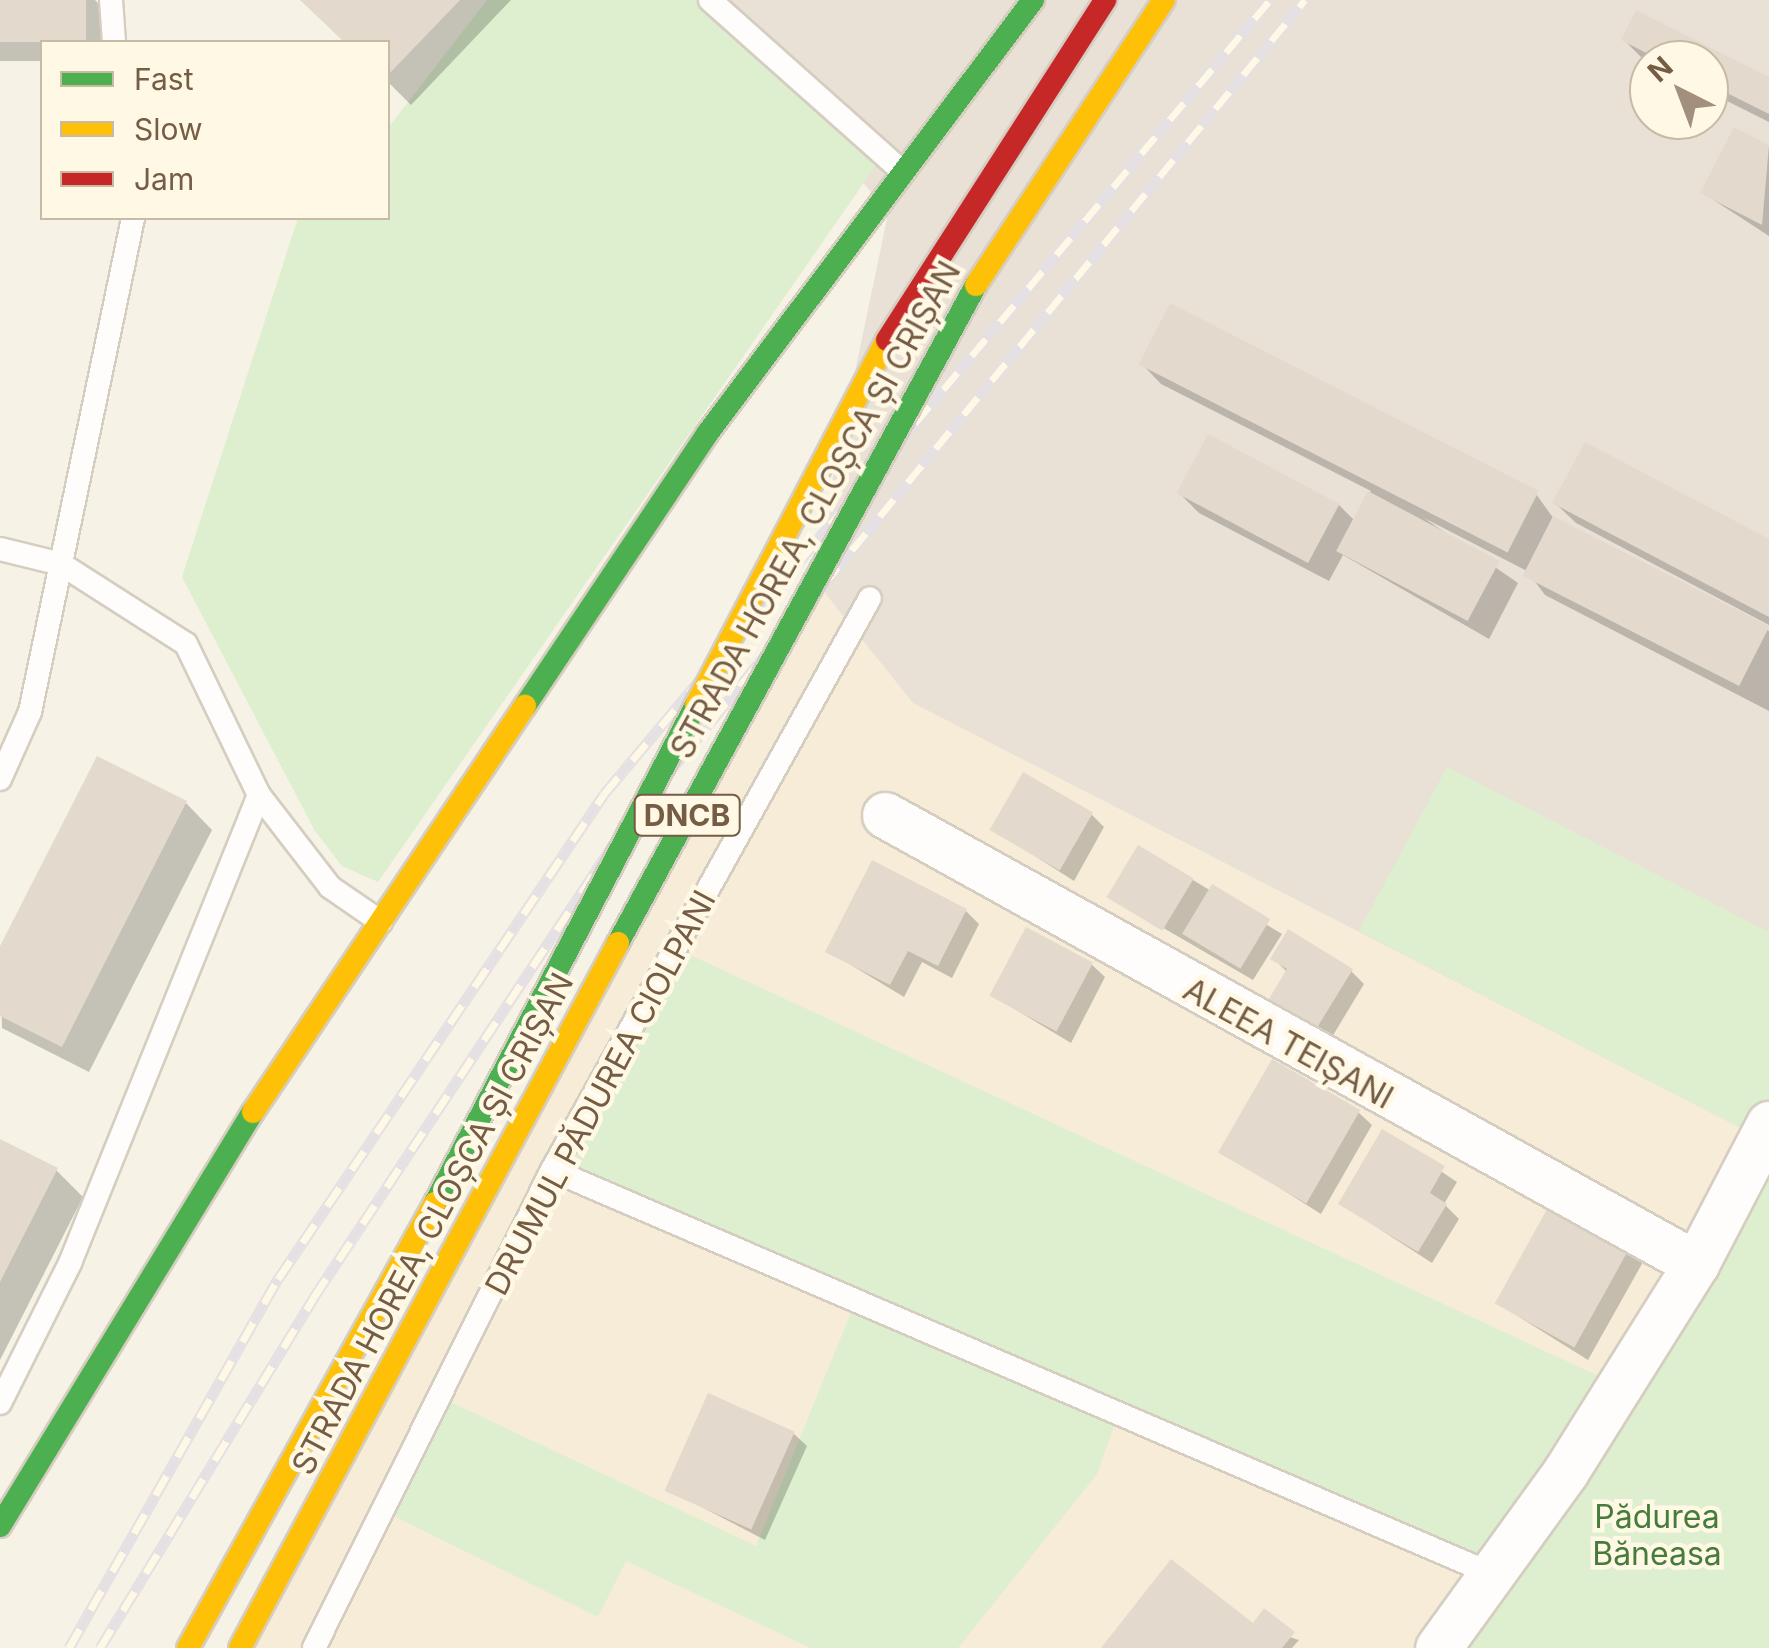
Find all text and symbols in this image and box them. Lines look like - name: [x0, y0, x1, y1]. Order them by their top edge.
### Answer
- legend: [40, 40, 390, 220]
- north arrow: [1629, 40, 1729, 140]
- text: N: [1641, 49, 1680, 89]
- text: Fast: [134, 61, 193, 97]
- text: Slow: [134, 111, 203, 147]
- text: Jam: [134, 161, 194, 197]
- street label: STRADA HOREA, CLOȘCA ȘI CRIȘAN: [663, 255, 969, 765]
- road number: DNCB: [632, 790, 742, 840]
- street label: DRUMUL PĂDUREA CIOLPANI: [478, 884, 724, 1302]
- street label: STRADA HOREA, CLOȘCA ȘI CRIȘAN: [284, 967, 582, 1481]
- street label: ALEEA TEIȘANI: [1177, 971, 1399, 1117]
- park label: Pădurea Băneasa: [1592, 1499, 1722, 1574]

